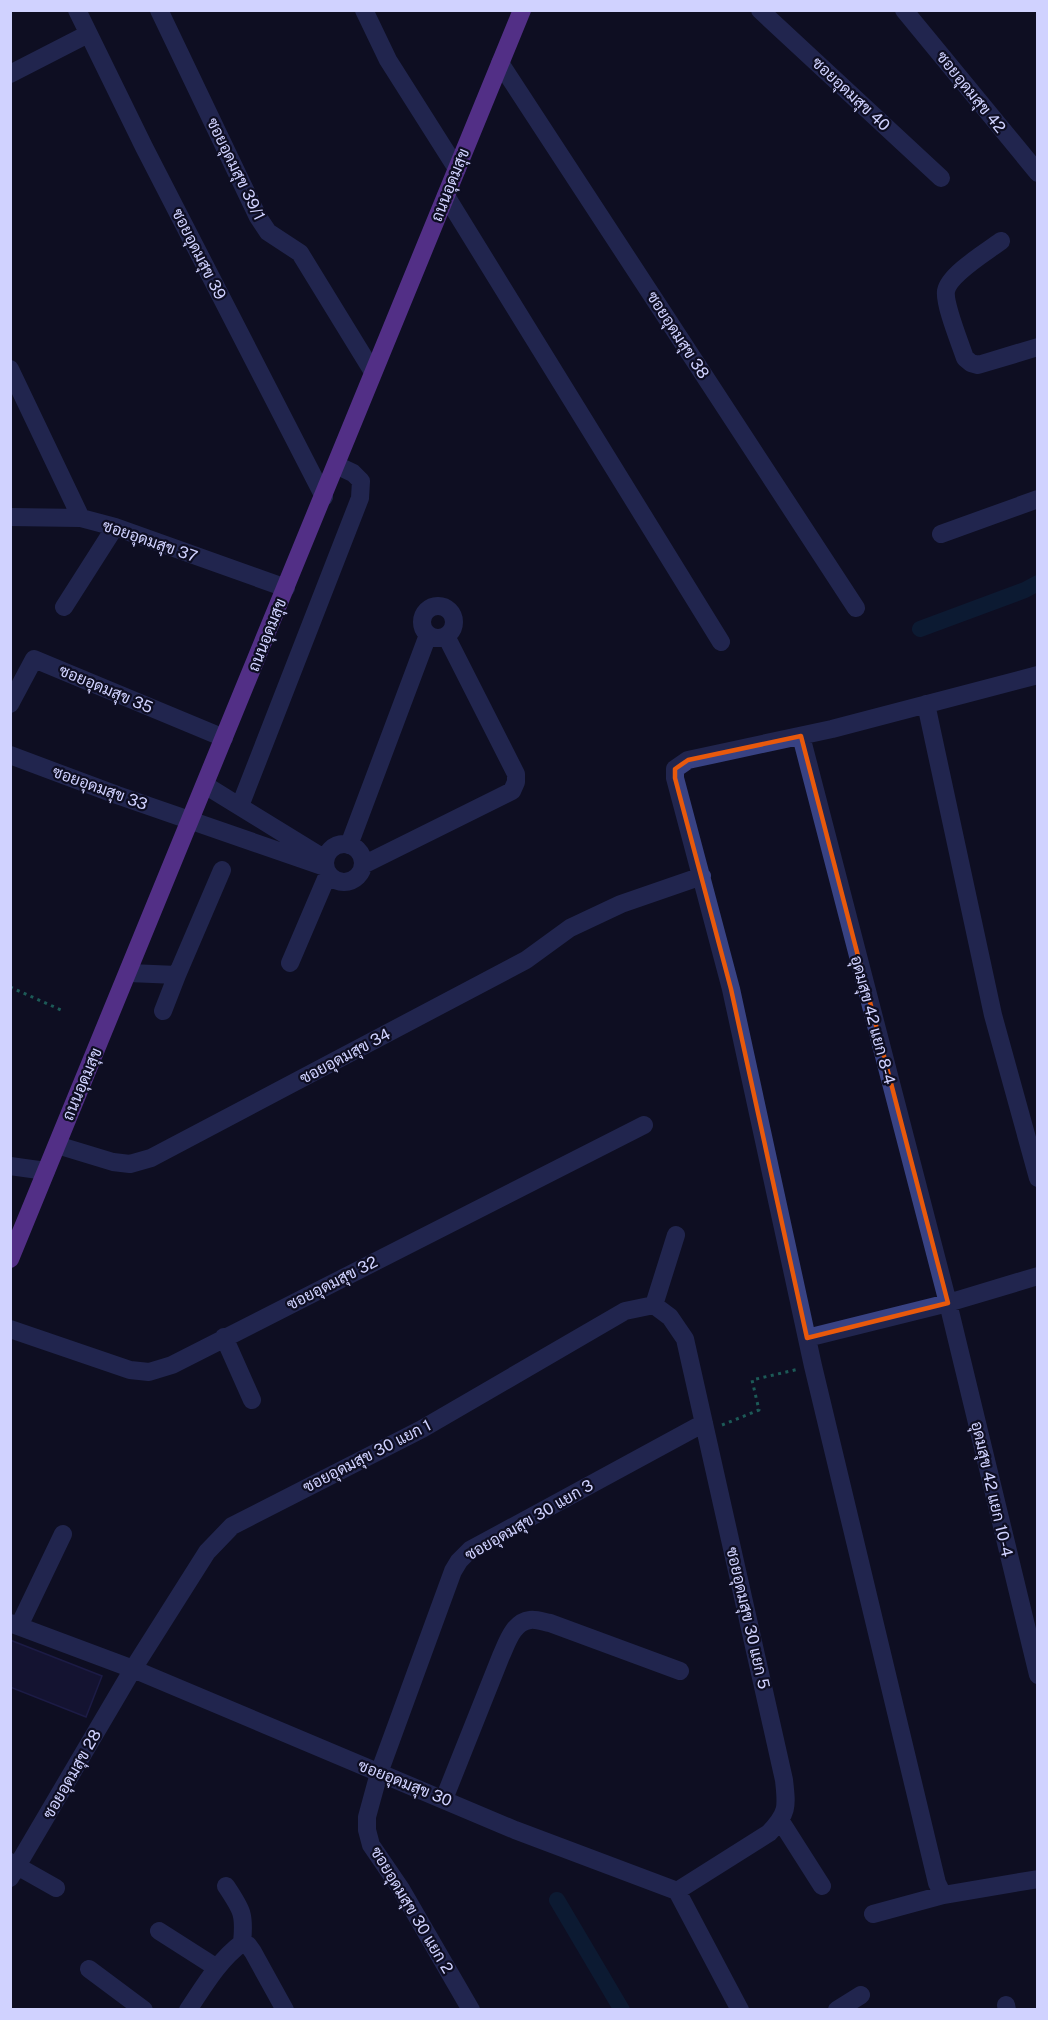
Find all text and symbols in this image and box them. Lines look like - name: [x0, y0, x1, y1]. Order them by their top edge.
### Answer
- street label: ซอยอุดมสุข 42: [931, 47, 1010, 138]
- street label: ซอยอุดมสุข 40: [807, 53, 894, 137]
- street label: ซอยอุดมสุข 39/1: [201, 115, 269, 224]
- street label: ถนนอุดมสุข: [427, 146, 475, 225]
- street label: ซอยอุดมสุข 39: [166, 205, 230, 304]
- street label: ซอยอุดมสุข 38: [641, 288, 713, 383]
- street label: ซอยอุดมสุข 37: [99, 516, 200, 568]
- street label: ถนนอุดมสุข: [244, 596, 292, 675]
- street label: ซอยอุดมสุข 35: [55, 661, 156, 719]
- street label: ซอยอุดมสุข 33: [49, 762, 150, 816]
- street label: อุดมสุข 42 แยก 8-4: [845, 953, 899, 1087]
- street label: ซอยอุดมสุข 34: [296, 1024, 394, 1090]
- street label: ถนนอุดมสุข: [58, 1045, 108, 1124]
- street label: ซอยอุดมสุข 32: [283, 1252, 381, 1316]
- street label: ซอยอุดมสุข 30 แยก 1: [300, 1415, 435, 1498]
- street label: อุดมสุข 42 แยก 10-4: [965, 1419, 1017, 1559]
- street label: ซอยอุดมสุข 30 แยก 3: [461, 1476, 598, 1566]
- street label: ซอยอุดมสุข 30 แยก 5: [720, 1545, 774, 1691]
- street label: ซอยอุดมสุข 28: [39, 1726, 107, 1823]
- street label: ซอยอุดมสุข 30: [355, 1756, 455, 1812]
- street label: ซอยอุดมสุข 30 แยก 2: [365, 1843, 457, 1978]

